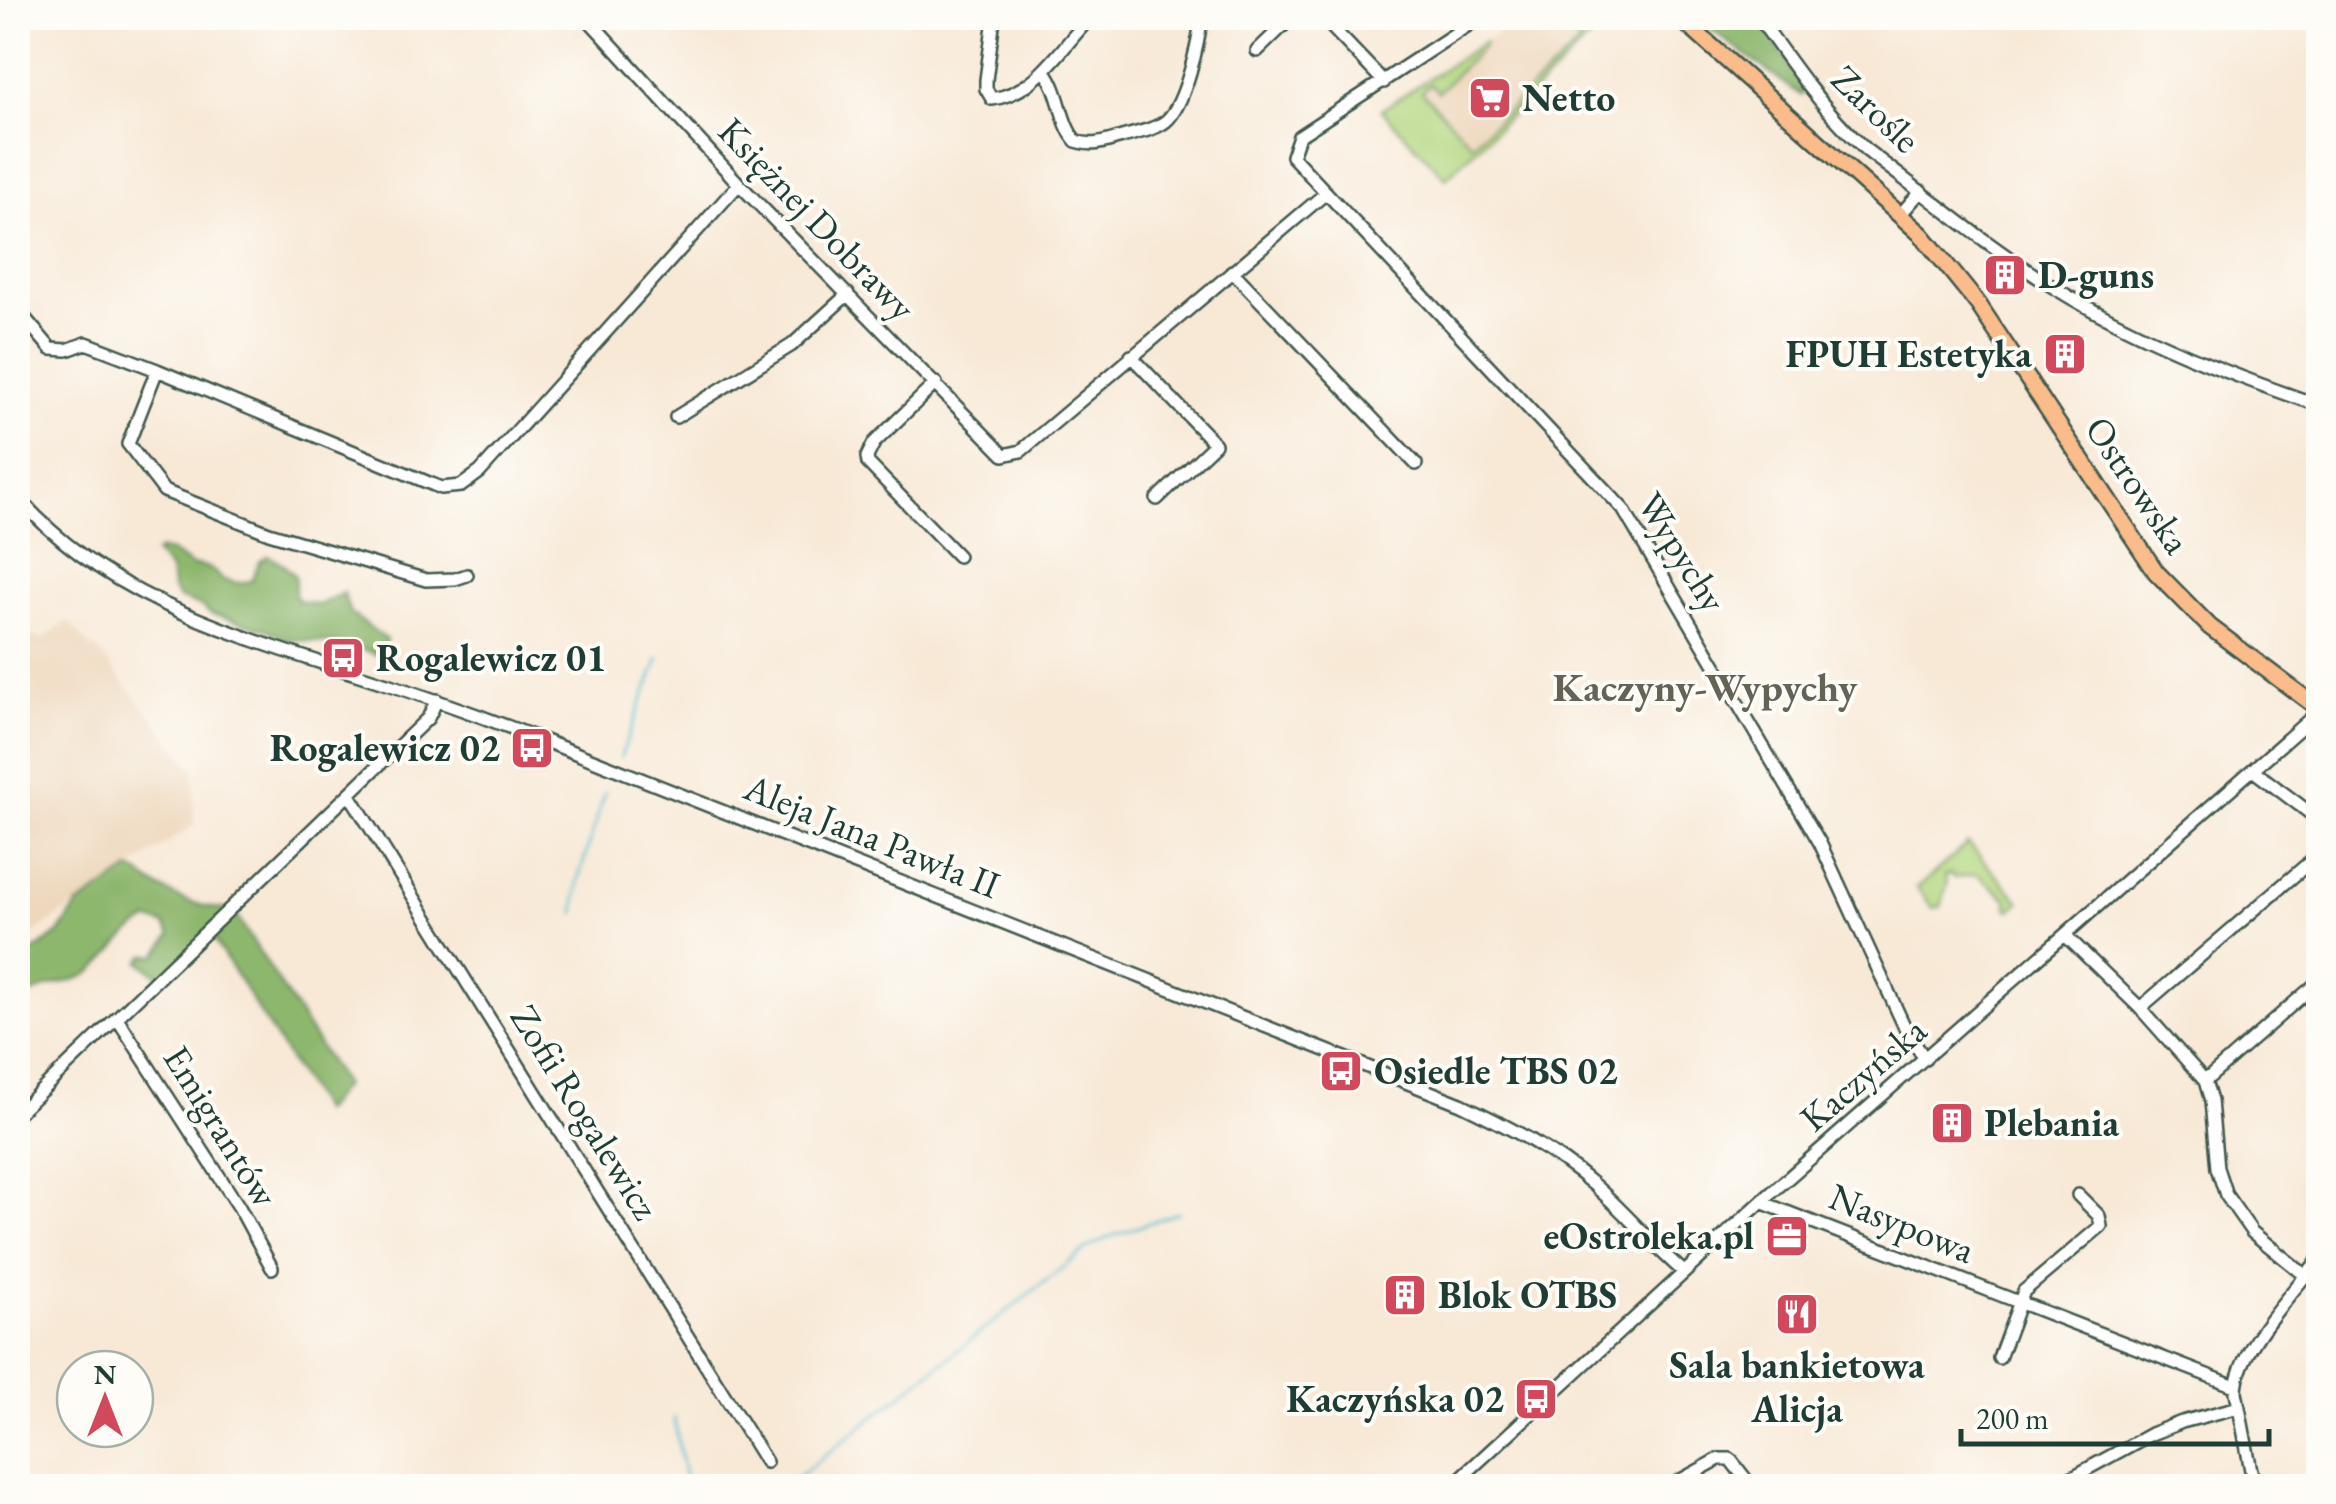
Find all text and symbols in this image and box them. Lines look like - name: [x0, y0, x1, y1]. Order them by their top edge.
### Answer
- street label: Zarośle: [1821, 54, 1931, 163]
- place label: Netto: [1522, 73, 1615, 122]
- supermarket icon: Netto: [1467, 75, 1513, 121]
- street label: Księżnej Dobrawy: [708, 107, 927, 331]
- place label: D-guns: [2038, 250, 2154, 299]
- building icon: D-guns: [1982, 252, 2028, 298]
- place label: FPUH Estetyka: [1786, 329, 2032, 378]
- building icon: FPUH Estetyka: [2042, 331, 2088, 377]
- street label: Ostrowska: [2075, 407, 2203, 564]
- street label: Wypychy: [1627, 483, 1738, 621]
- place label: Rogalewicz 01: [376, 633, 606, 682]
- bus stop icon: Rogalewicz 01: [320, 635, 366, 681]
- district label: Kaczyny-Wypychy: [1553, 661, 1858, 713]
- place label: Rogalewicz 02: [270, 723, 500, 772]
- bus stop icon: Rogalewicz 02: [509, 725, 555, 771]
- street label: Aleja Jana Pawła II: [736, 762, 1007, 909]
- street label: Zofii Rogalewicz: [500, 995, 671, 1229]
- street label: Kaczyńska: [1789, 1005, 1937, 1142]
- street label: Emigrantów: [153, 1036, 291, 1216]
- place label: Osiedle TBS 02: [1374, 1046, 1618, 1095]
- bus stop icon: Osiedle TBS 02: [1318, 1048, 1364, 1094]
- place label: Plebania: [1984, 1098, 2119, 1147]
- building icon: Plebania: [1929, 1100, 1975, 1146]
- street label: Nasypowa: [1822, 1171, 1983, 1274]
- place label: eOstroleka.pl: [1544, 1211, 1754, 1260]
- office icon: eOstroleka.pl: [1764, 1213, 1810, 1259]
- place label: Blok OTBS: [1438, 1270, 1617, 1319]
- building icon: Blok OTBS: [1382, 1272, 1428, 1318]
- restaurant icon: Sala bankietowa Alicja: [1774, 1291, 1820, 1337]
- place label: Sala bankietowa Alicja: [1669, 1340, 1925, 1433]
- north arrow: [55, 1349, 155, 1449]
- text: N: [94, 1356, 117, 1392]
- place label: Kaczyńska 02: [1286, 1374, 1504, 1423]
- bus stop icon: Kaczyńska 02: [1513, 1376, 1559, 1422]
- scale bar: [1961, 1384, 2268, 1446]
- text: 200 m: [1976, 1399, 2049, 1438]

